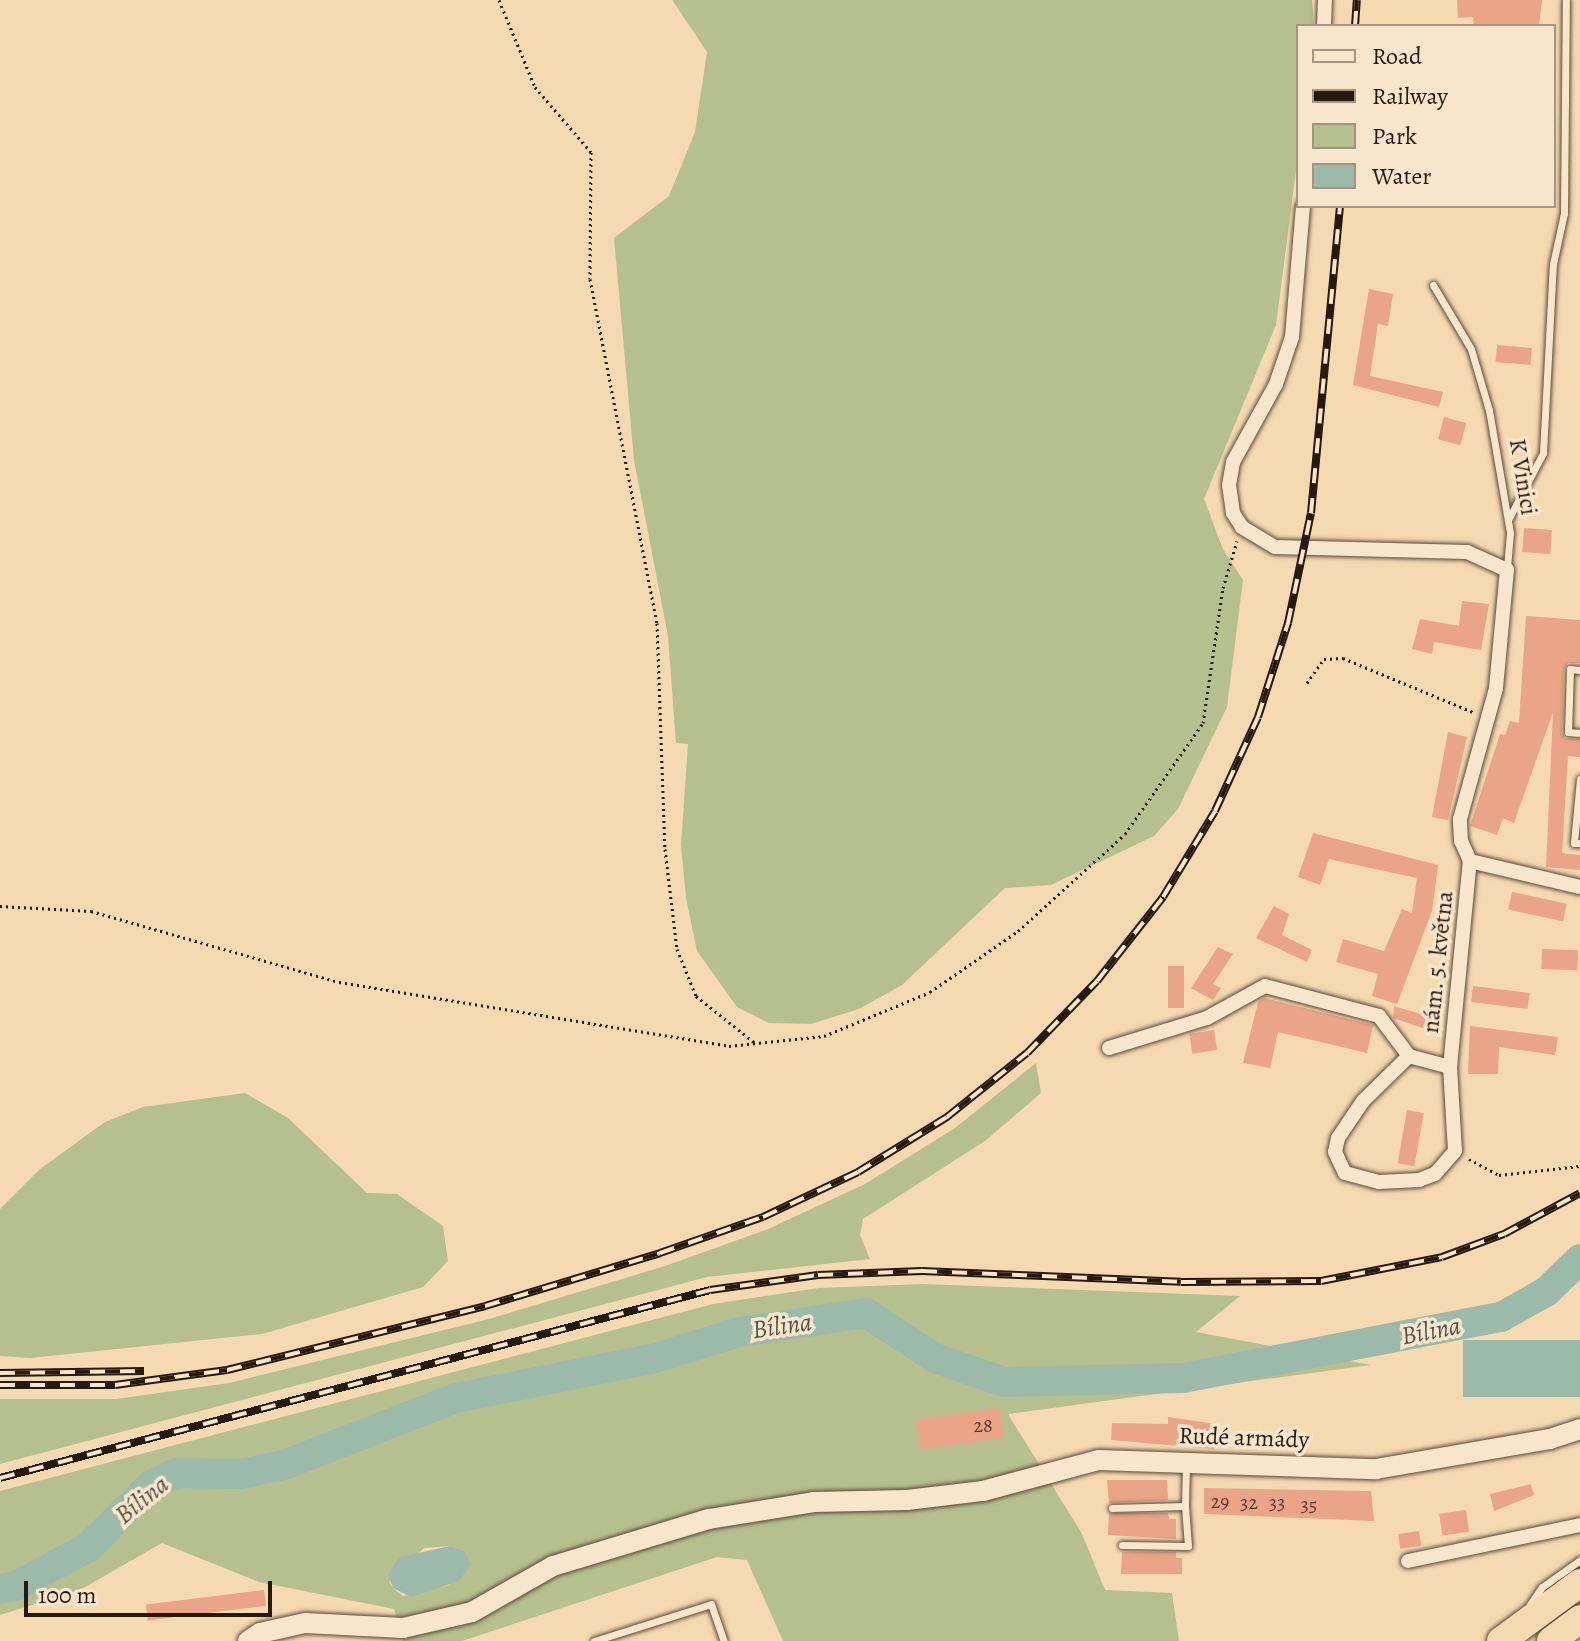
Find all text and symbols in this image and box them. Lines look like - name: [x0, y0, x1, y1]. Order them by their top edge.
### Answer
- legend: [1296, 24, 1556, 208]
- text: Road: [1372, 40, 1422, 72]
- text: Railway: [1372, 80, 1448, 112]
- text: Park: [1372, 120, 1417, 152]
- text: Water: [1372, 160, 1432, 192]
- street label: K Vinici: [1503, 437, 1543, 517]
- street label: nám. 5. května: [1416, 889, 1460, 1035]
- water label: Bílina: [750, 1306, 814, 1346]
- water label: Bílina: [1399, 1310, 1463, 1352]
- house number: 28: [973, 1413, 993, 1437]
- street label: Rudé armády: [1178, 1421, 1310, 1455]
- water label: Bílina: [109, 1469, 175, 1531]
- house number: 29: [1211, 1489, 1229, 1513]
- house number: 32: [1240, 1490, 1258, 1514]
- house number: 33: [1269, 1490, 1285, 1514]
- house number: 35: [1301, 1492, 1317, 1516]
- scale bar: [28, 1565, 276, 1615]
- text: 100 m: [38, 1579, 97, 1611]

